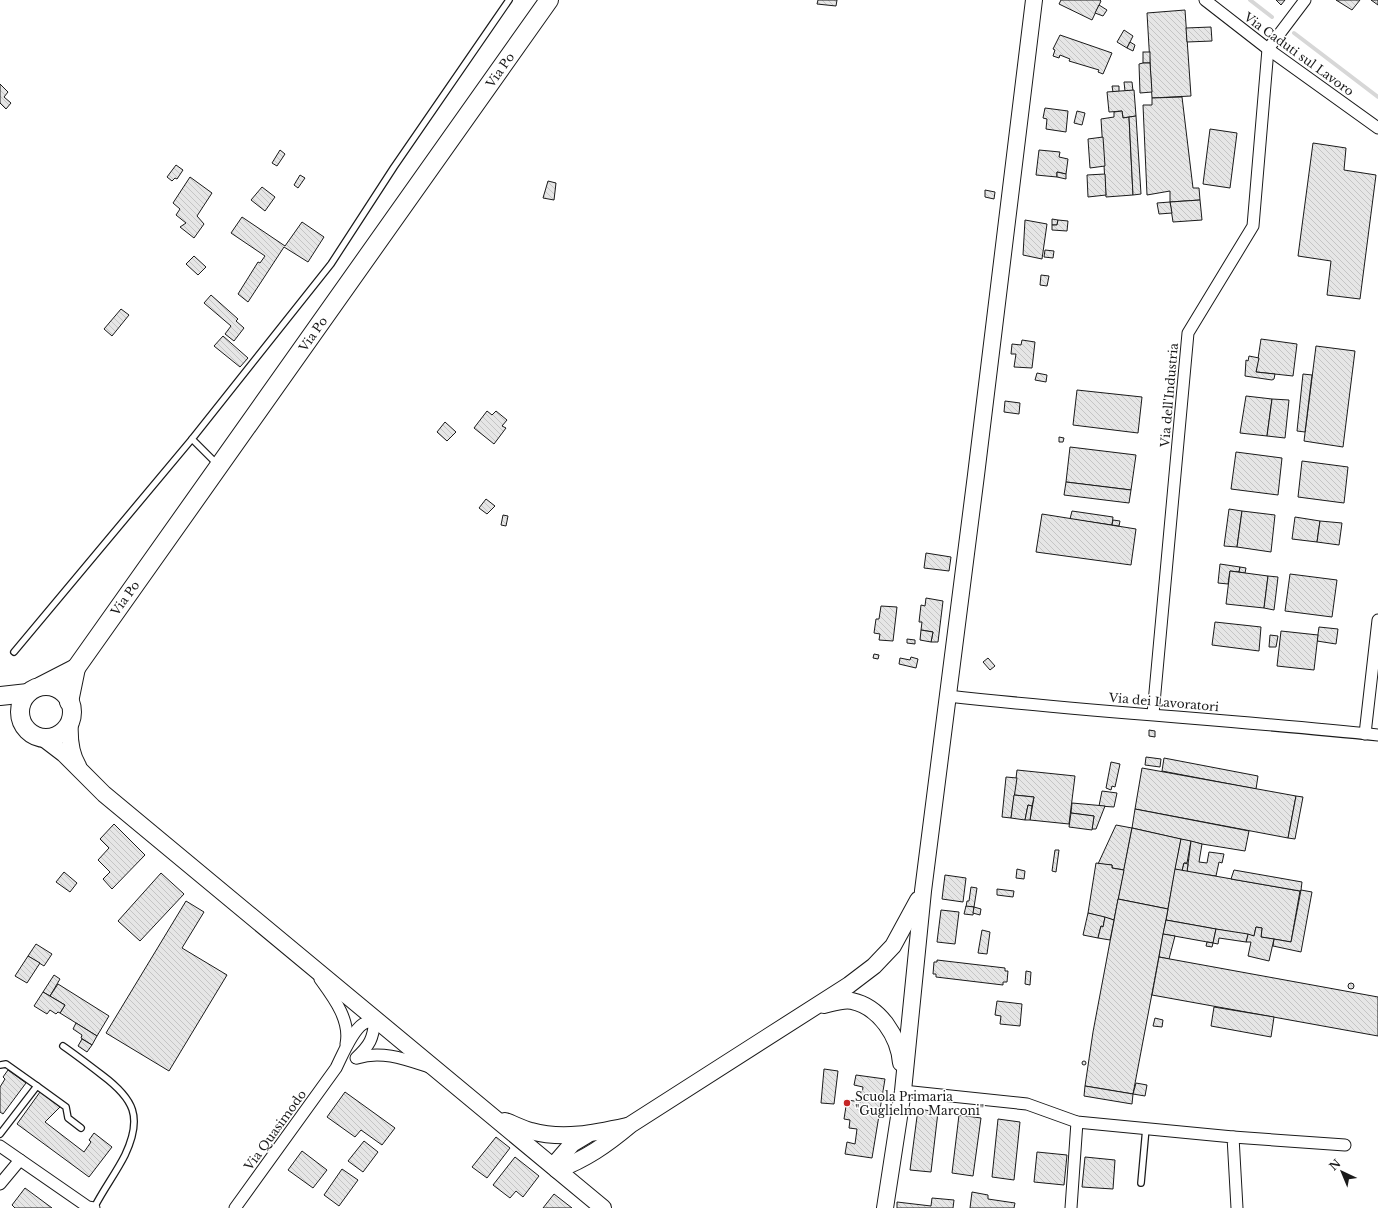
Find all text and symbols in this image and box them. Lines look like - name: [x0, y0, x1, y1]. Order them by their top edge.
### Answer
- street label: Via Caduti sul Lavoro: [1240, 9, 1357, 99]
- street label: Via Po: [482, 50, 517, 91]
- street label: Via Po: [295, 314, 330, 355]
- street label: Via dell'Industria: [1157, 342, 1181, 449]
- street label: Via Po: [107, 578, 143, 619]
- street label: Via dei Lavoratori: [1107, 690, 1220, 714]
- street label: Via Quasimodo: [240, 1087, 309, 1174]
- place label: Scuola Primaria "Guglielmo Marconi": [855, 1089, 984, 1118]
- marker: Scuola Primaria "Guglielmo Marconi": [842, 1098, 852, 1108]
- north arrow: [1322, 1152, 1362, 1192]
- text: N: [1326, 1156, 1344, 1173]

